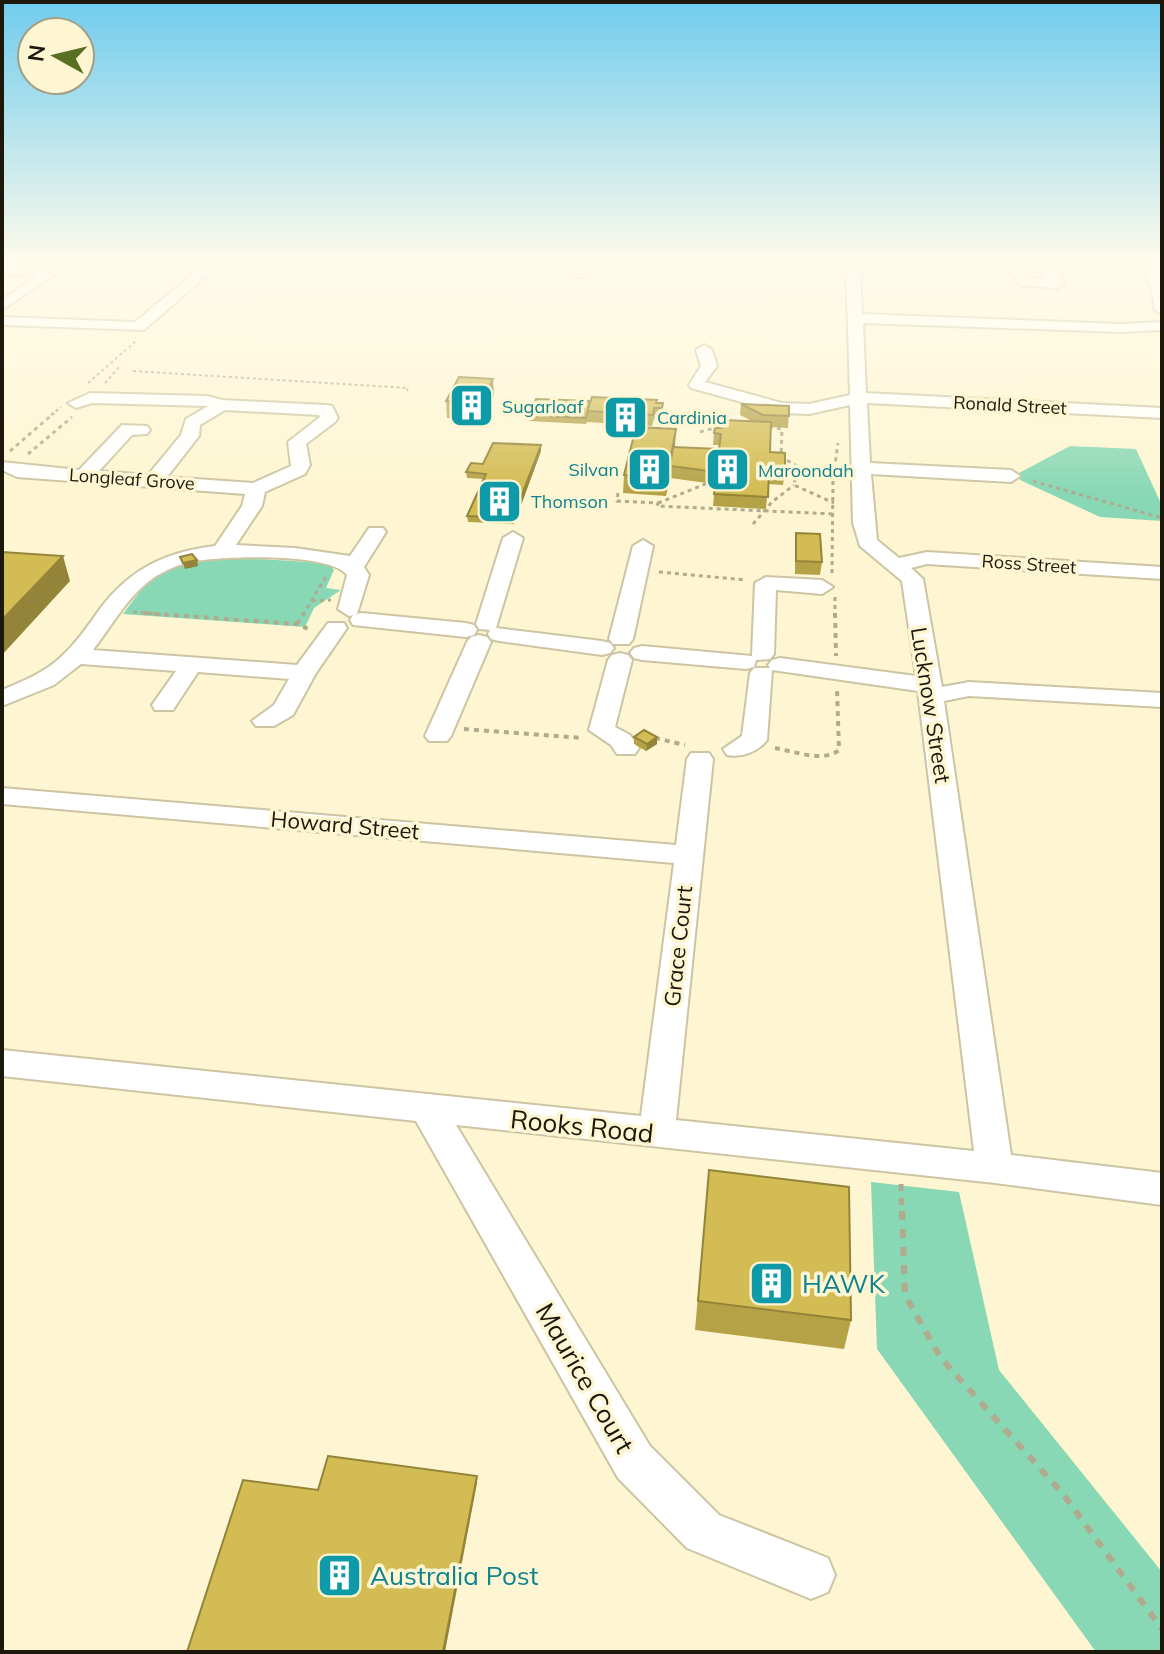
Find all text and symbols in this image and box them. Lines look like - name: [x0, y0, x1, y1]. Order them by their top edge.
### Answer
- north arrow: [16, 16, 96, 96]
- text: N: [21, 43, 51, 63]
- building icon: Sugarloaf: [447, 382, 495, 430]
- street label: Ronald Street: [953, 391, 1067, 419]
- building icon: Cardinia: [602, 393, 650, 441]
- place label: Sugarloaf: [502, 395, 584, 418]
- place label: Cardinia: [657, 406, 727, 429]
- building icon: Silvan: [626, 445, 674, 493]
- building icon: Maroondah: [703, 446, 751, 494]
- place label: Silvan: [568, 458, 619, 481]
- place label: Maroondah: [758, 459, 854, 482]
- street label: Longleaf Grove: [68, 463, 196, 495]
- building icon: Thomson: [476, 477, 524, 525]
- place label: Thomson: [531, 490, 608, 513]
- street label: Ross Street: [981, 549, 1077, 579]
- street label: Lucknow Street: [905, 625, 957, 785]
- street label: Howard Street: [270, 805, 421, 845]
- street label: Grace Court: [658, 884, 698, 1008]
- street label: Rooks Road: [509, 1102, 655, 1150]
- building icon: HAWK: [747, 1259, 795, 1307]
- place label: HAWK: [802, 1267, 886, 1300]
- street label: Maurice Court: [529, 1297, 641, 1459]
- building icon: Australia Post: [315, 1551, 363, 1599]
- place label: Australia Post: [370, 1559, 539, 1592]

